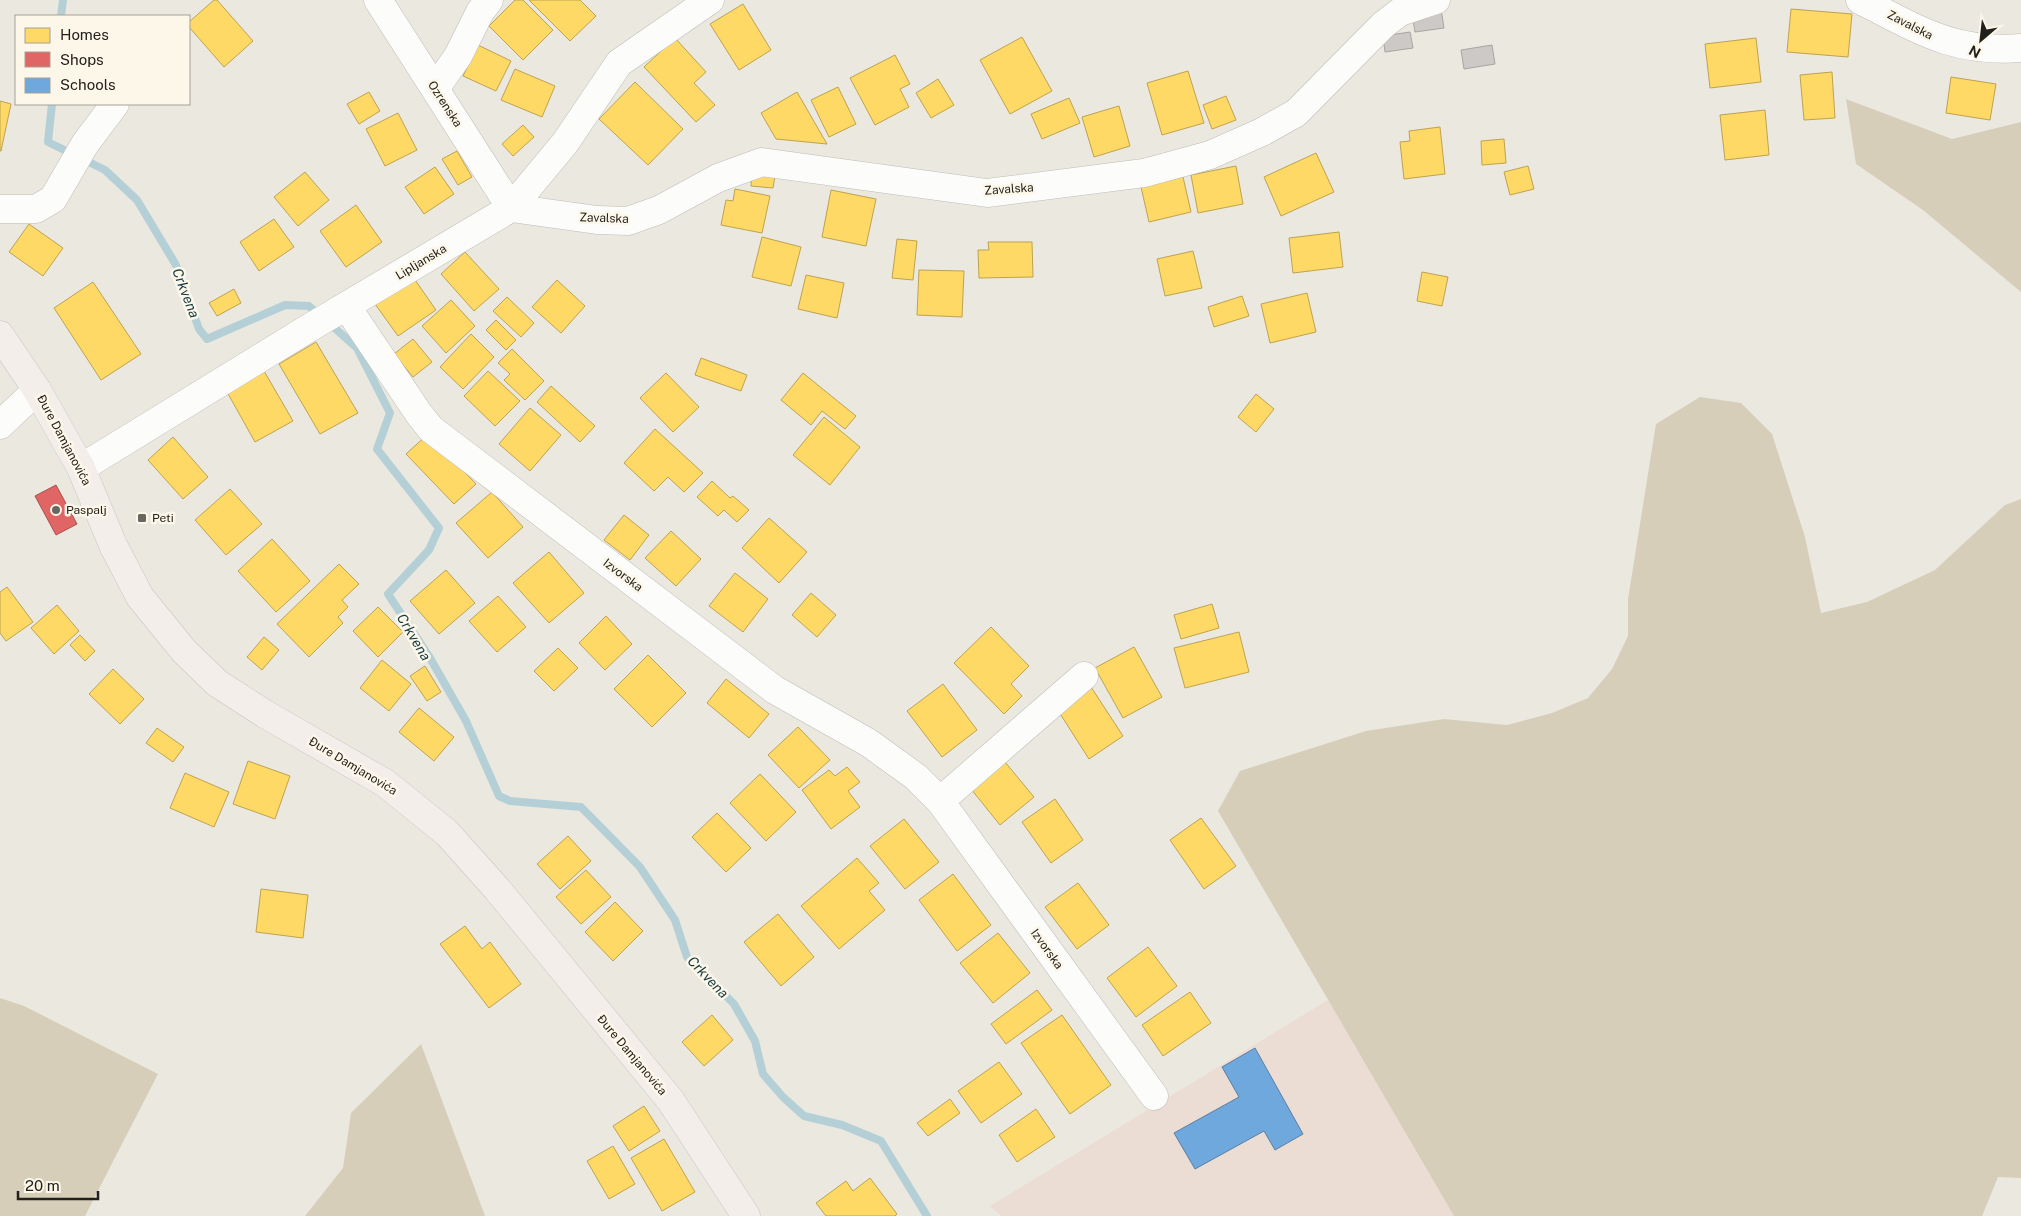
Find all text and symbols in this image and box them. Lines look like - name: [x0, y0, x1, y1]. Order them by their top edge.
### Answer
- street label: Zavalska: [1885, 8, 1935, 42]
- legend: [15, 15, 190, 105]
- north arrow: [1956, 15, 2006, 65]
- text: Homes: [60, 26, 109, 43]
- text: N: [1966, 42, 1983, 61]
- text: Shops: [60, 51, 104, 68]
- text: Schools: [60, 76, 116, 93]
- street label: Ozrenska: [425, 78, 465, 130]
- street label: Zavalska: [984, 180, 1034, 198]
- street label: Zavalska: [579, 210, 629, 226]
- street label: Lipljanska: [393, 241, 449, 283]
- water label: Crkvena: [169, 266, 203, 320]
- street label: Đure Damjanovića: [34, 392, 94, 488]
- place label: Paspalj: [66, 503, 107, 517]
- marker: Paspalj: [50, 504, 62, 516]
- place label: Peti: [152, 511, 174, 525]
- marker: Peti: [136, 512, 148, 524]
- street label: Izvorska: [601, 556, 645, 594]
- water label: Crkvena: [394, 611, 434, 663]
- street label: Đure Damjanovića: [306, 734, 400, 798]
- street label: Izvorska: [1028, 926, 1066, 972]
- water label: Crkvena: [684, 953, 732, 1001]
- street label: Đure Damjanovića: [594, 1012, 670, 1098]
- scale bar: [18, 1168, 98, 1200]
- text: 20 m: [25, 1177, 60, 1194]

